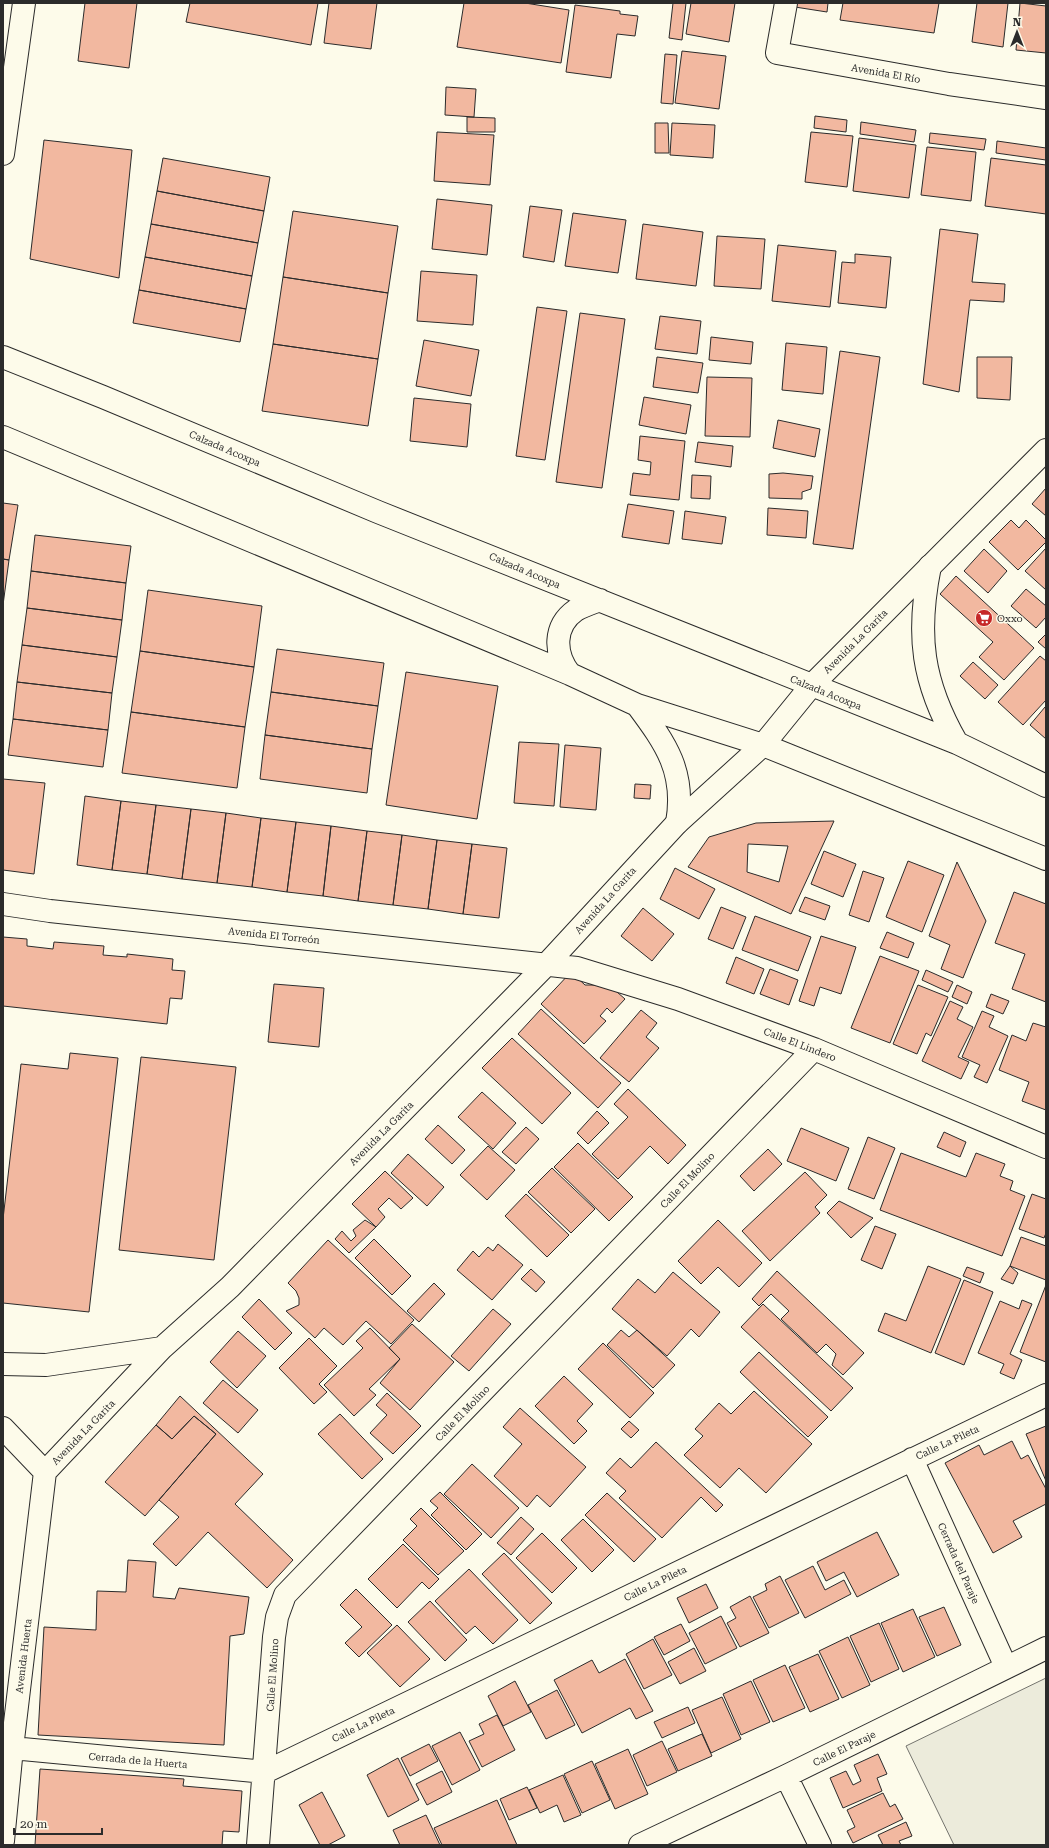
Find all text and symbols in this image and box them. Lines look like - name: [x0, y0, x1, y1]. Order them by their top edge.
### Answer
- north arrow: [997, 12, 1037, 52]
- text: N: [1013, 16, 1022, 29]
- street label: Avenida El Río: [850, 62, 921, 85]
- street label: Calzada Acoxpa: [188, 429, 263, 469]
- street label: Calzada Acoxpa: [488, 551, 563, 591]
- street label: Avenida La Garita: [821, 607, 890, 676]
- supermarket icon: Oxxo: [974, 608, 994, 628]
- place label: Oxxo: [997, 613, 1023, 624]
- street label: Calzada Acoxpa: [788, 673, 864, 712]
- street label: Avenida La Garita: [573, 864, 639, 936]
- street label: Avenida El Torreón: [228, 925, 321, 946]
- street label: Calle El Lindero: [762, 1026, 838, 1063]
- street label: Avenida La Garita: [347, 1099, 416, 1168]
- street label: Calle El Molino: [658, 1150, 717, 1211]
- street label: Calle El Molino: [433, 1383, 492, 1444]
- street label: Avenida La Garita: [50, 1397, 118, 1467]
- street label: Calle La Pileta: [914, 1423, 981, 1462]
- street label: Cerrada del Paraje: [936, 1521, 982, 1606]
- street label: Calle La Pileta: [622, 1563, 689, 1603]
- street label: Avenida Huerta: [13, 1618, 34, 1694]
- street label: Calle El Molino: [264, 1638, 281, 1712]
- street label: Calle La Pileta: [330, 1704, 397, 1744]
- street label: Calle El Paraje: [811, 1728, 878, 1768]
- street label: Cerrada de la Huerta: [88, 1751, 188, 1770]
- scale bar: [14, 1810, 102, 1836]
- text: 20 m: [20, 1817, 47, 1831]

